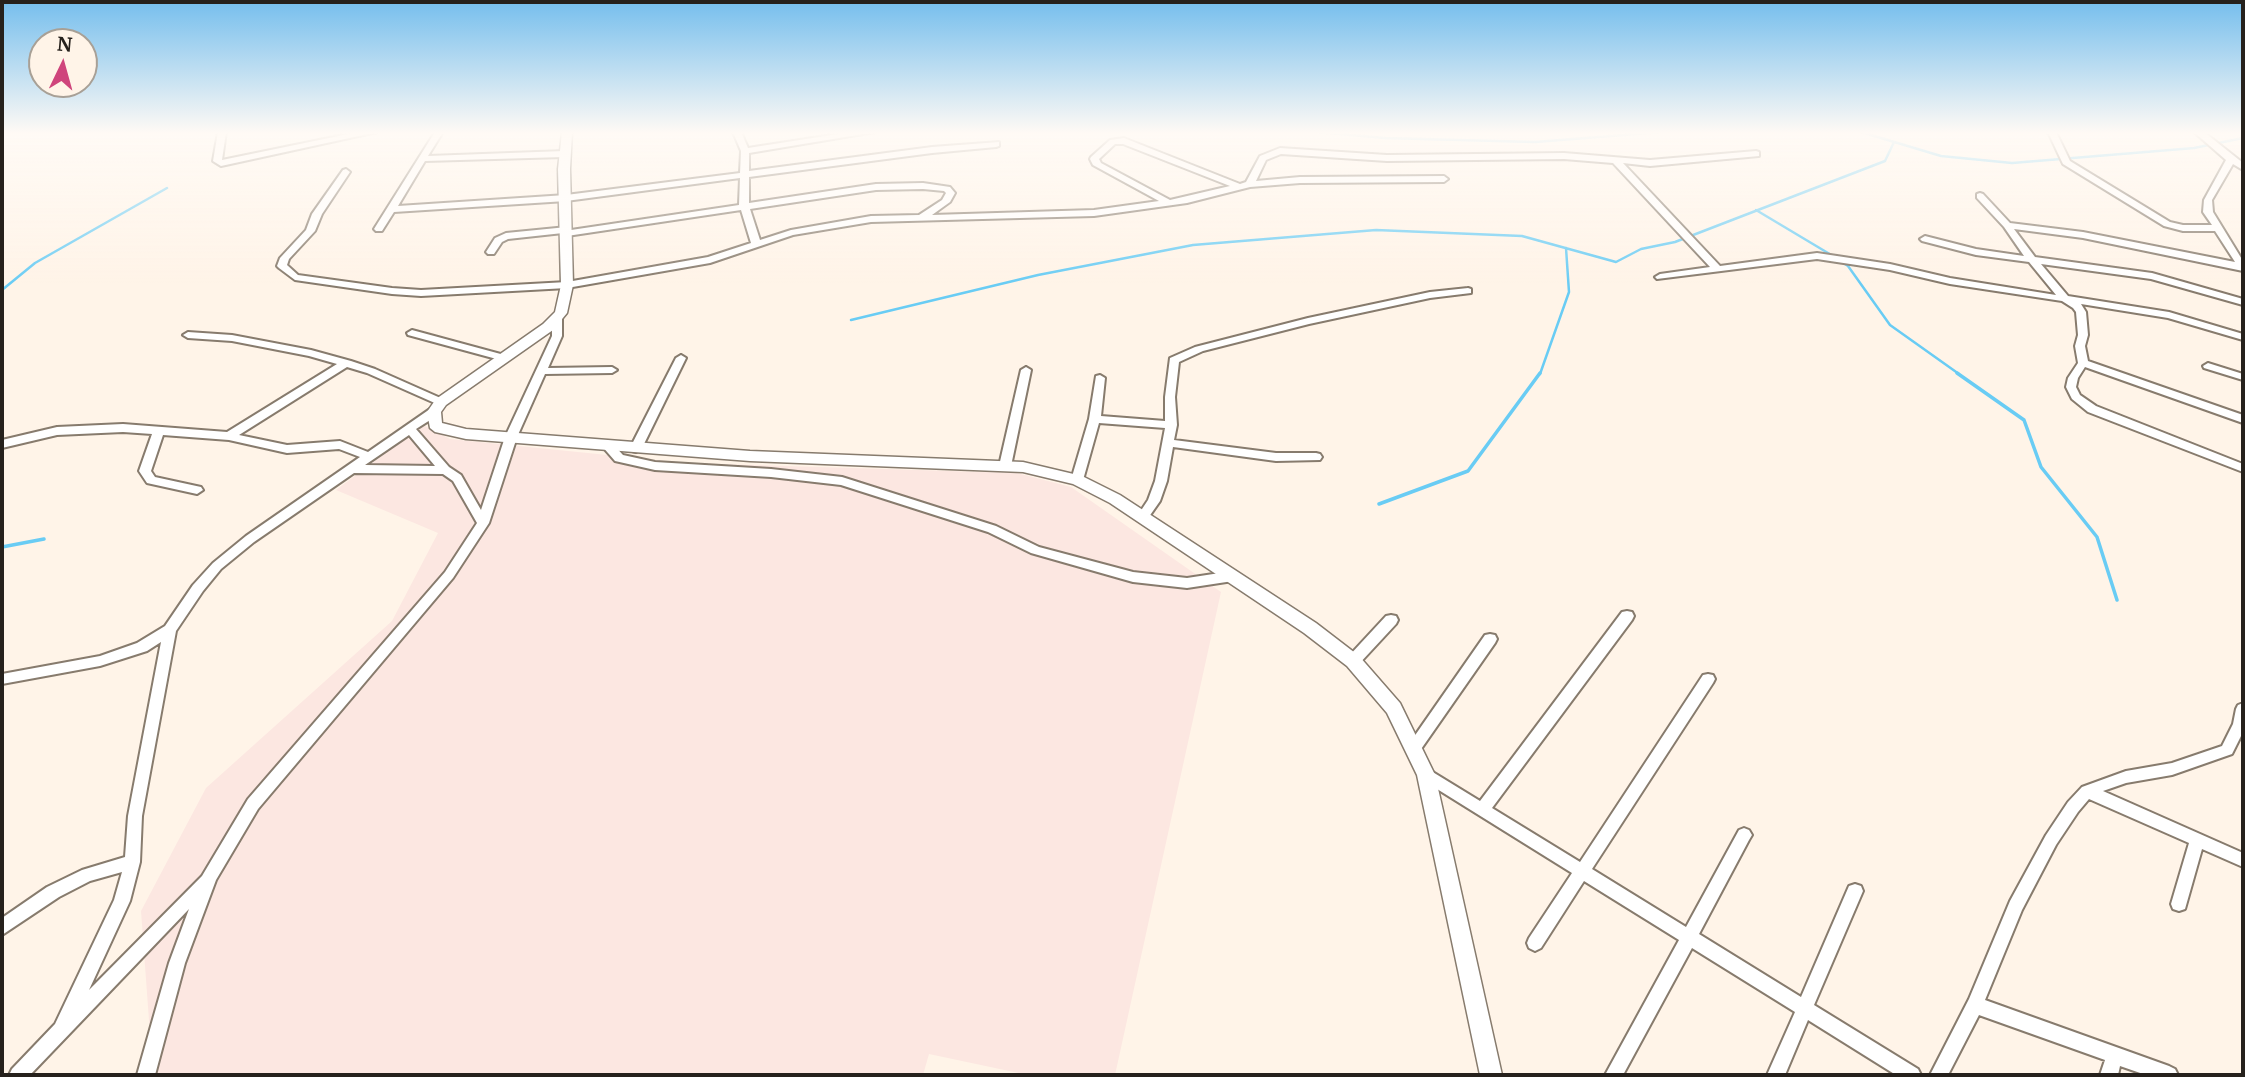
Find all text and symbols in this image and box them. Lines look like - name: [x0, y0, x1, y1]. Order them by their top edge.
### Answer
- north arrow: [28, 28, 98, 98]
- text: N: [56, 31, 73, 57]

